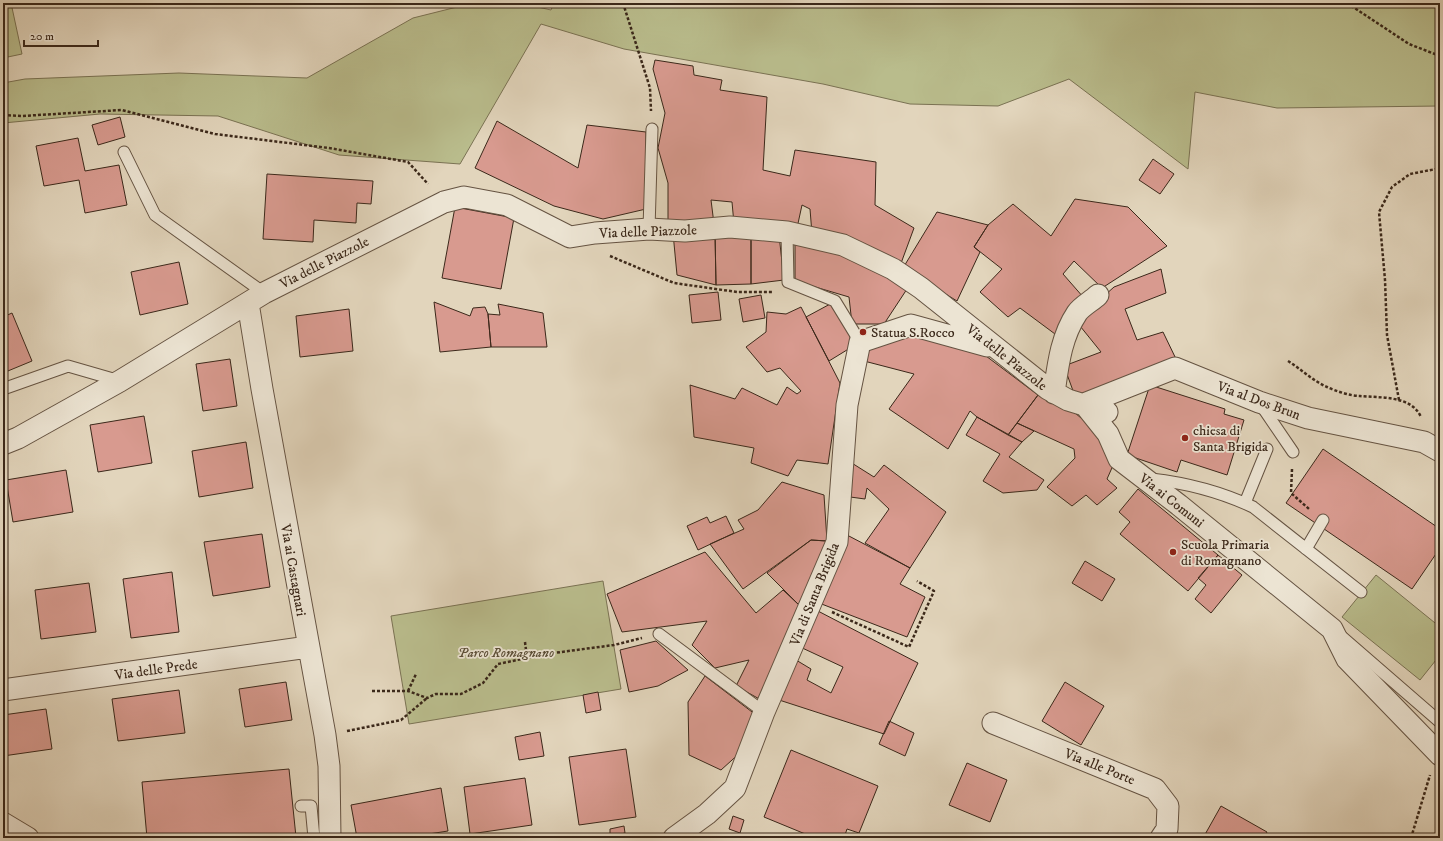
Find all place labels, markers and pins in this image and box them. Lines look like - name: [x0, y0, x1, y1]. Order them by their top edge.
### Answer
- place label: Statua S.Rocco: [871, 324, 955, 342]
- marker: Statua S.Rocco: [858, 327, 868, 337]
- place label: chiesa di Santa Brigida: [1193, 422, 1268, 456]
- marker: chiesa di Santa Brigida: [1180, 433, 1190, 443]
- place label: Scuola Primaria di Romagnano: [1181, 536, 1269, 570]
- marker: Scuola Primaria di Romagnano: [1168, 547, 1178, 557]

